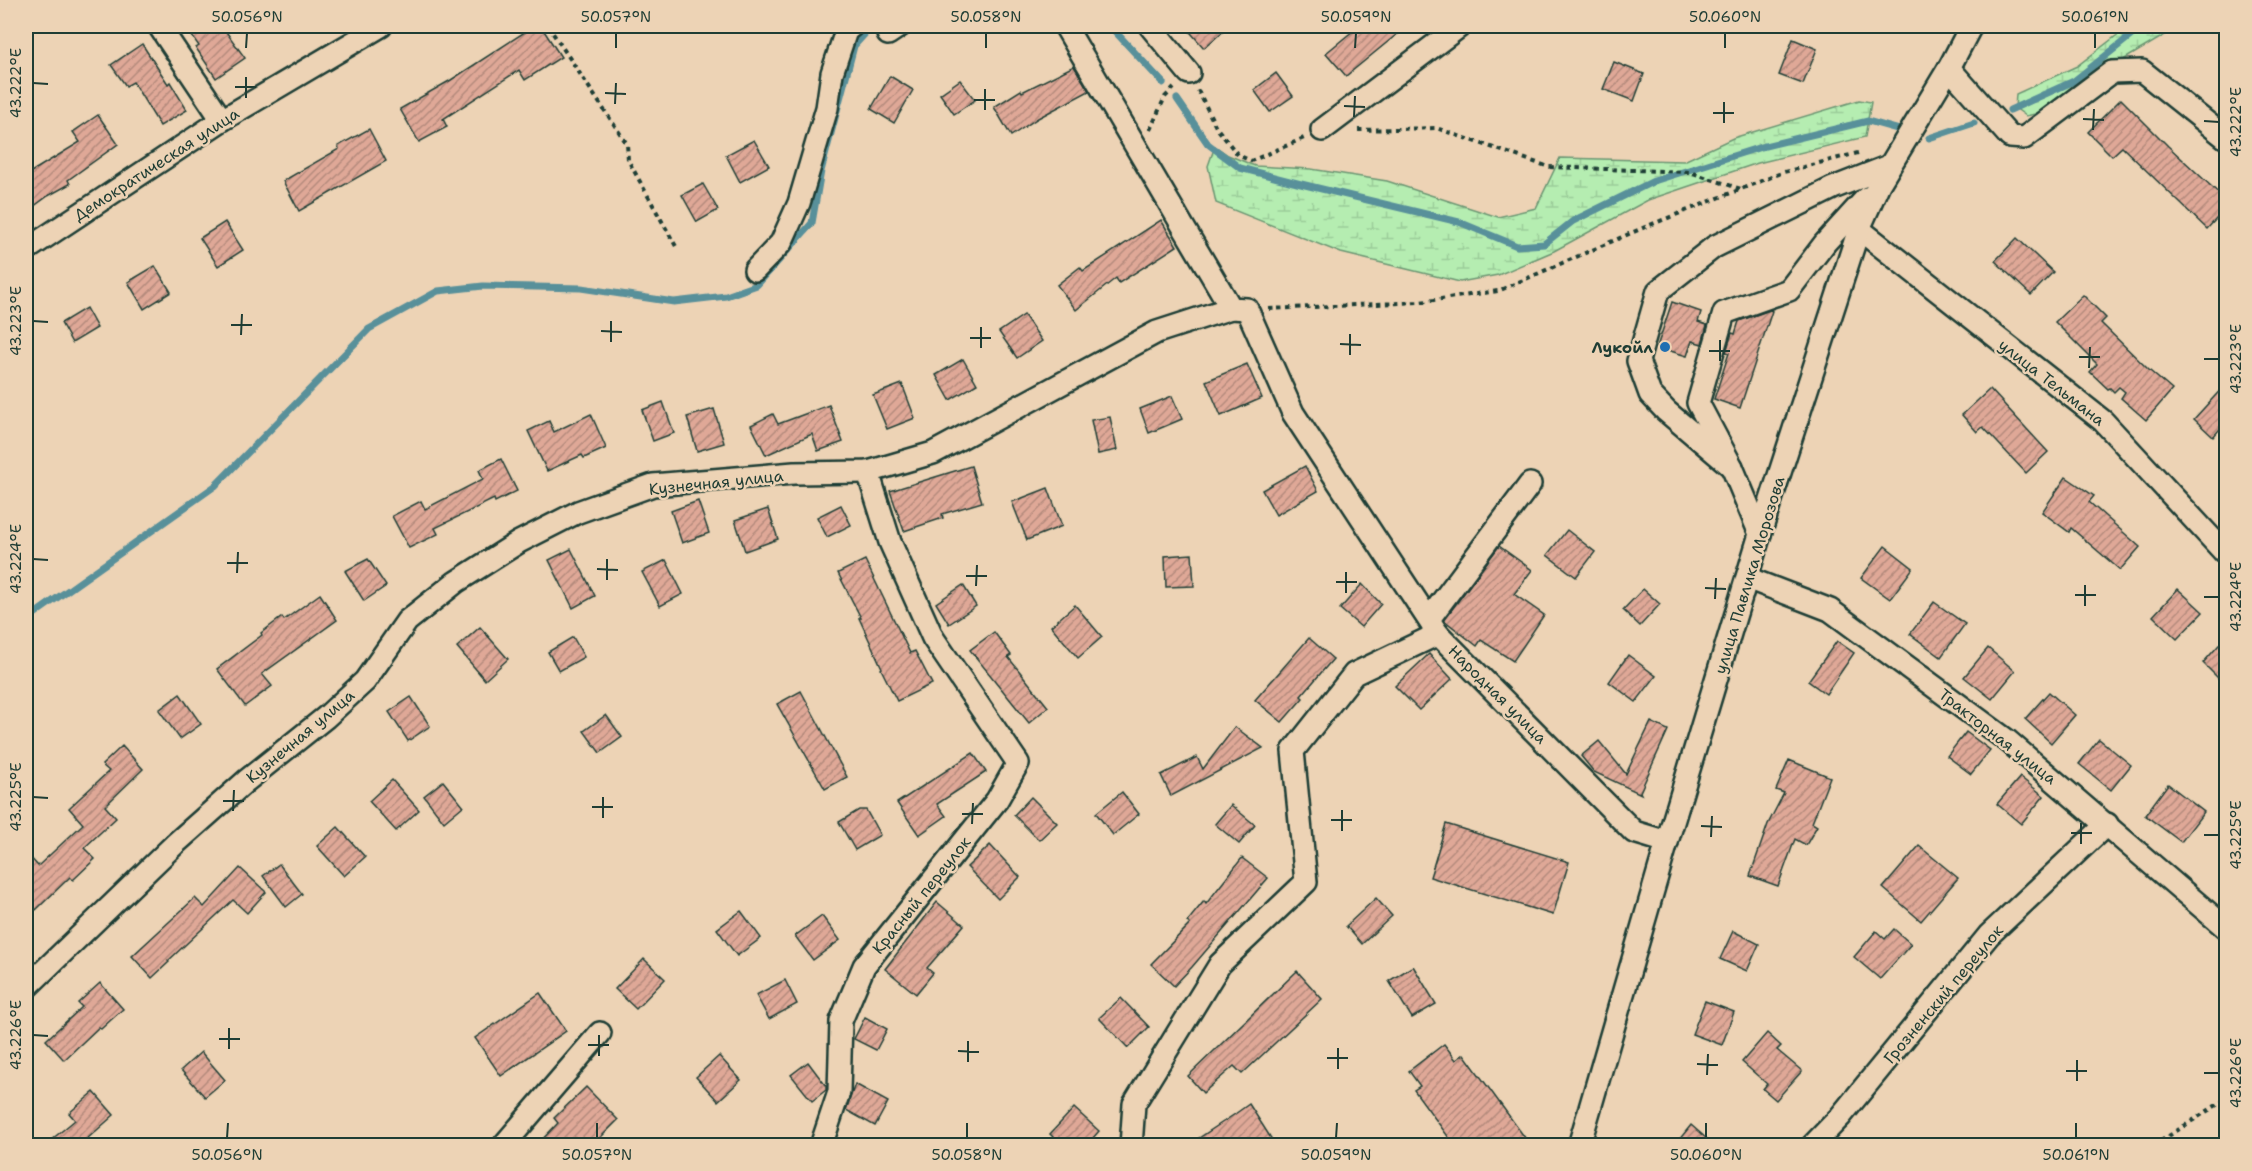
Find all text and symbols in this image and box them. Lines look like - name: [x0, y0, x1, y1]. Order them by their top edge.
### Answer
- text: 50.056°N: [211, 7, 283, 27]
- text: 50.057°N: [581, 7, 651, 27]
- text: 50.058°N: [950, 7, 1022, 27]
- text: 50.059°N: [1321, 7, 1391, 27]
- text: 50.060°N: [1689, 7, 1761, 27]
- text: 50.061°N: [2061, 7, 2129, 27]
- text: 43.222°E: [6, 48, 26, 118]
- text: 43.222°E: [2226, 87, 2246, 157]
- street label: Демократическая улица: [69, 103, 243, 226]
- text: 43.223°E: [6, 286, 26, 356]
- text: 43.223°E: [2226, 324, 2246, 394]
- street label: улица Тельмана: [1994, 334, 2109, 431]
- place label: Лукойл: [1592, 337, 1653, 358]
- marker: Лукойл: [1658, 340, 1672, 354]
- street label: Кузнечная улица: [648, 465, 784, 500]
- street label: улица Павлика Морозова: [1709, 474, 1790, 676]
- text: 43.224°E: [6, 524, 26, 594]
- text: 43.224°E: [2226, 562, 2246, 632]
- street label: Народная улица: [1444, 640, 1552, 748]
- street label: Тракторная улица: [1935, 684, 2061, 789]
- street label: Кузнечная улица: [242, 685, 359, 788]
- text: 43.225°E: [6, 762, 26, 832]
- text: 43.225°E: [2226, 800, 2246, 870]
- street label: Красный переулок: [867, 832, 976, 958]
- street label: Грозненский переулок: [1879, 920, 2008, 1068]
- text: 43.226°E: [6, 1000, 26, 1070]
- text: 43.226°E: [2226, 1038, 2246, 1108]
- text: 50.056°N: [191, 1145, 263, 1165]
- text: 50.057°N: [562, 1145, 632, 1165]
- text: 50.058°N: [931, 1145, 1003, 1165]
- text: 50.059°N: [1301, 1145, 1371, 1165]
- text: 50.060°N: [1670, 1145, 1742, 1165]
- text: 50.061°N: [2042, 1145, 2110, 1165]

